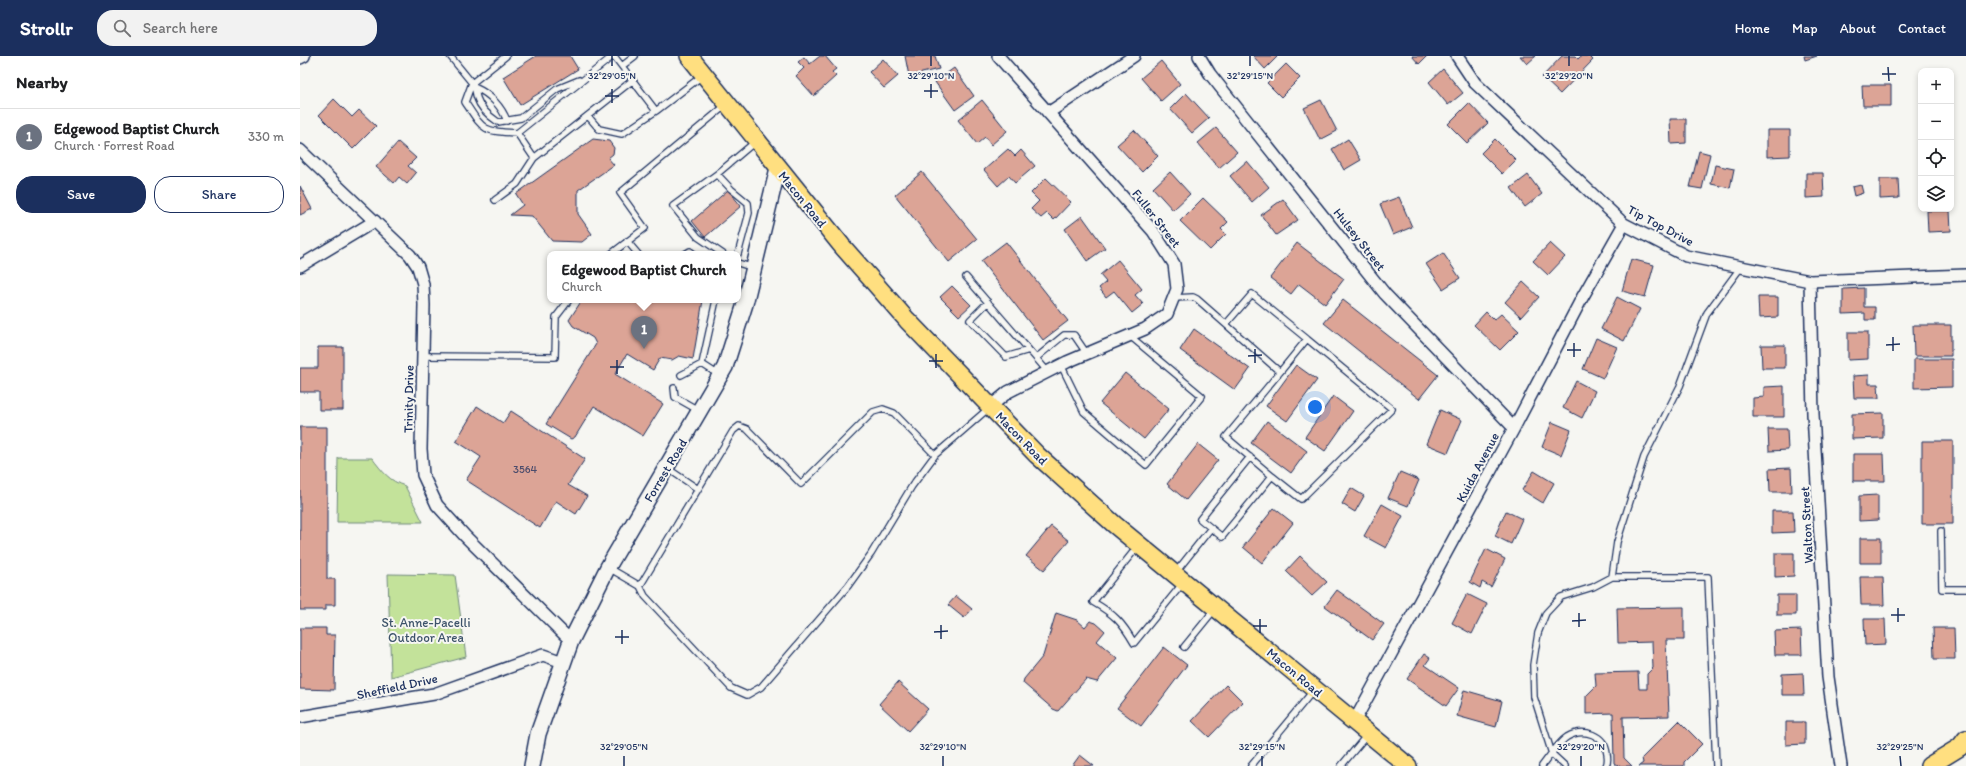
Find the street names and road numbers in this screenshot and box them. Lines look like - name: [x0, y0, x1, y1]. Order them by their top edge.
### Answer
- street label: Macon Road: [775, 168, 830, 230]
- street label: Fuller Street: [1129, 186, 1184, 251]
- street label: Tip Top Drive: [1625, 202, 1696, 249]
- street label: Hulsey Street: [1330, 205, 1389, 274]
- street label: Trinity Drive: [400, 365, 417, 433]
- street label: Macon Road: [993, 409, 1051, 468]
- street label: Kuida Avenue: [1453, 430, 1502, 505]
- street label: Forrest Road: [641, 436, 690, 505]
- street label: Walton Street: [1797, 486, 1816, 564]
- street label: Macon Road: [1264, 645, 1326, 700]
- street label: Sheffield Drive: [355, 671, 439, 702]

